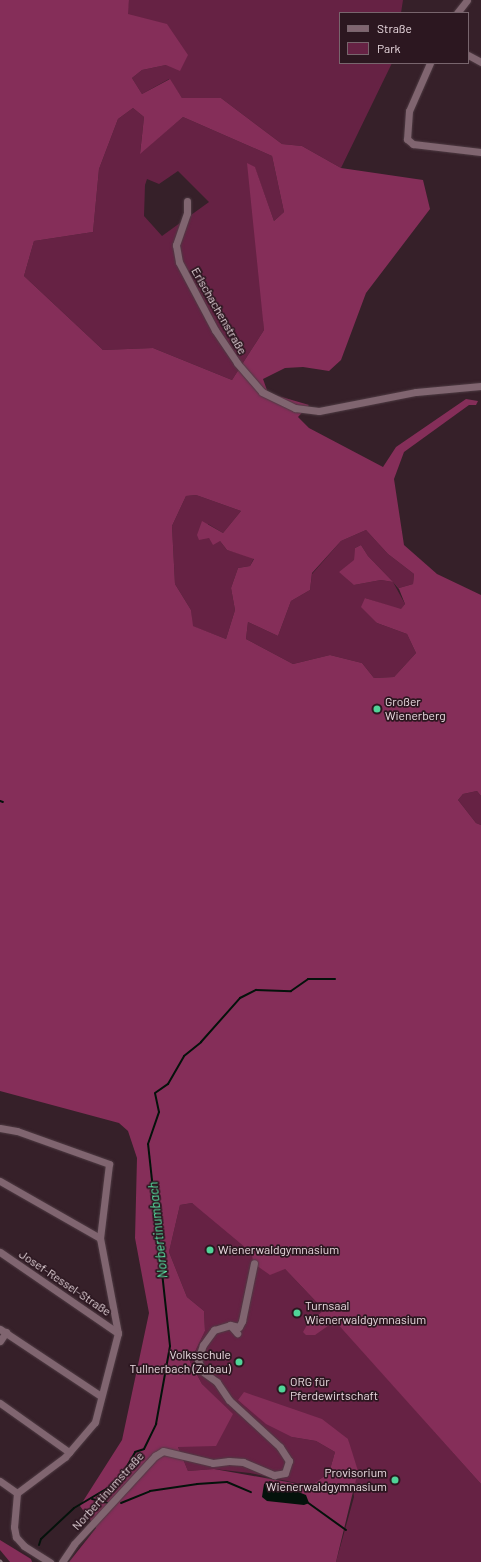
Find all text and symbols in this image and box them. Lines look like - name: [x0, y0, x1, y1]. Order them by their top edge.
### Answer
- legend: [339, 12, 469, 64]
- text: Straße: [377, 21, 412, 35]
- text: Park: [377, 41, 401, 55]
- street label: Erlschachenstraße: [188, 265, 250, 357]
- place label: Großer Wienerberg: [385, 695, 446, 723]
- marker: Großer Wienerberg: [372, 704, 382, 714]
- water label: Norbertinumbach: [145, 1181, 171, 1279]
- place label: Wienerwaldgymnasium: [218, 1243, 339, 1257]
- marker: Wienerwaldgymnasium: [205, 1245, 215, 1255]
- street label: Josef-Ressel-Straße: [16, 1247, 114, 1319]
- place label: Turnsaal Wienerwaldgymnasium: [305, 1299, 426, 1327]
- marker: Turnsaal Wienerwaldgymnasium: [292, 1308, 302, 1318]
- place label: Volksschule Tullnerbach (Zubau): [129, 1348, 231, 1376]
- marker: Volksschule Tullnerbach (Zubau): [234, 1357, 244, 1367]
- place label: ORG für Pferdewirtschaft: [290, 1375, 378, 1403]
- marker: ORG für Pferdewirtschaft: [277, 1384, 287, 1394]
- street label: Norbertinumstraße: [69, 1449, 147, 1533]
- place label: Provisorium Wienerwaldgymnasium: [266, 1466, 387, 1494]
- marker: Provisorium Wienerwaldgymnasium: [390, 1475, 400, 1485]

